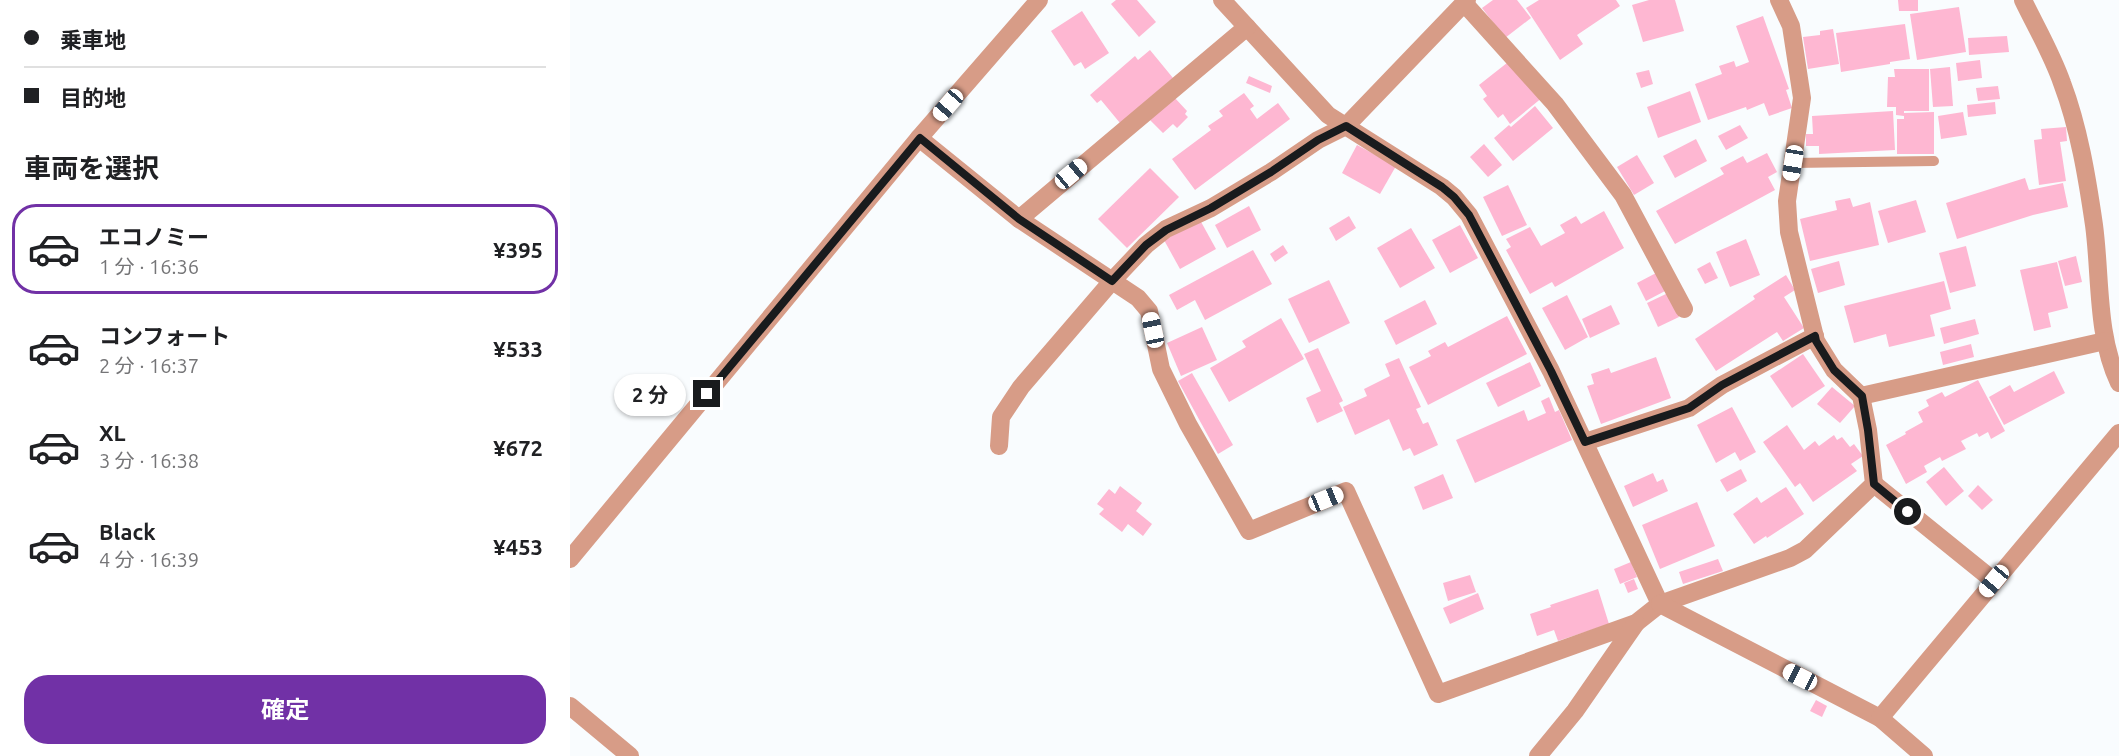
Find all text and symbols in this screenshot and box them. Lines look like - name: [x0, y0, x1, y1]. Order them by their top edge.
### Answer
- text: 乗車地: [60, 27, 126, 52]
- text: 目的地: [60, 85, 126, 110]
- car: [929, 86, 967, 124]
- car: [1781, 144, 1805, 182]
- text: 車両を選択: [24, 153, 159, 183]
- car: [1051, 156, 1091, 192]
- icon: car: [27, 222, 81, 276]
- text: エコノミー: [99, 224, 209, 249]
- text: ¥395: [493, 237, 543, 262]
- text: 1 分 · 16:36: [99, 255, 199, 278]
- car: [1140, 311, 1166, 349]
- icon: car: [27, 321, 81, 375]
- text: コンフォート: [99, 323, 230, 348]
- text: ¥533: [493, 336, 543, 361]
- text: 2 分 · 16:37: [99, 354, 199, 377]
- callout: 2 分: [614, 373, 686, 415]
- route end: [693, 380, 720, 407]
- text: 2 分: [632, 383, 668, 406]
- icon: car: [27, 420, 81, 474]
- text: XL: [99, 420, 126, 445]
- text: ¥672: [493, 435, 543, 460]
- text: 3 分 · 16:38: [99, 449, 199, 472]
- car: [1306, 484, 1346, 514]
- route start: [1894, 498, 1921, 525]
- icon: car: [27, 519, 81, 573]
- text: Black: [99, 519, 156, 544]
- text: ¥453: [493, 534, 543, 559]
- text: 4 分 · 16:39: [99, 548, 199, 571]
- car: [1976, 561, 2012, 601]
- car: [1780, 661, 1820, 693]
- button: 確定: [24, 675, 546, 744]

